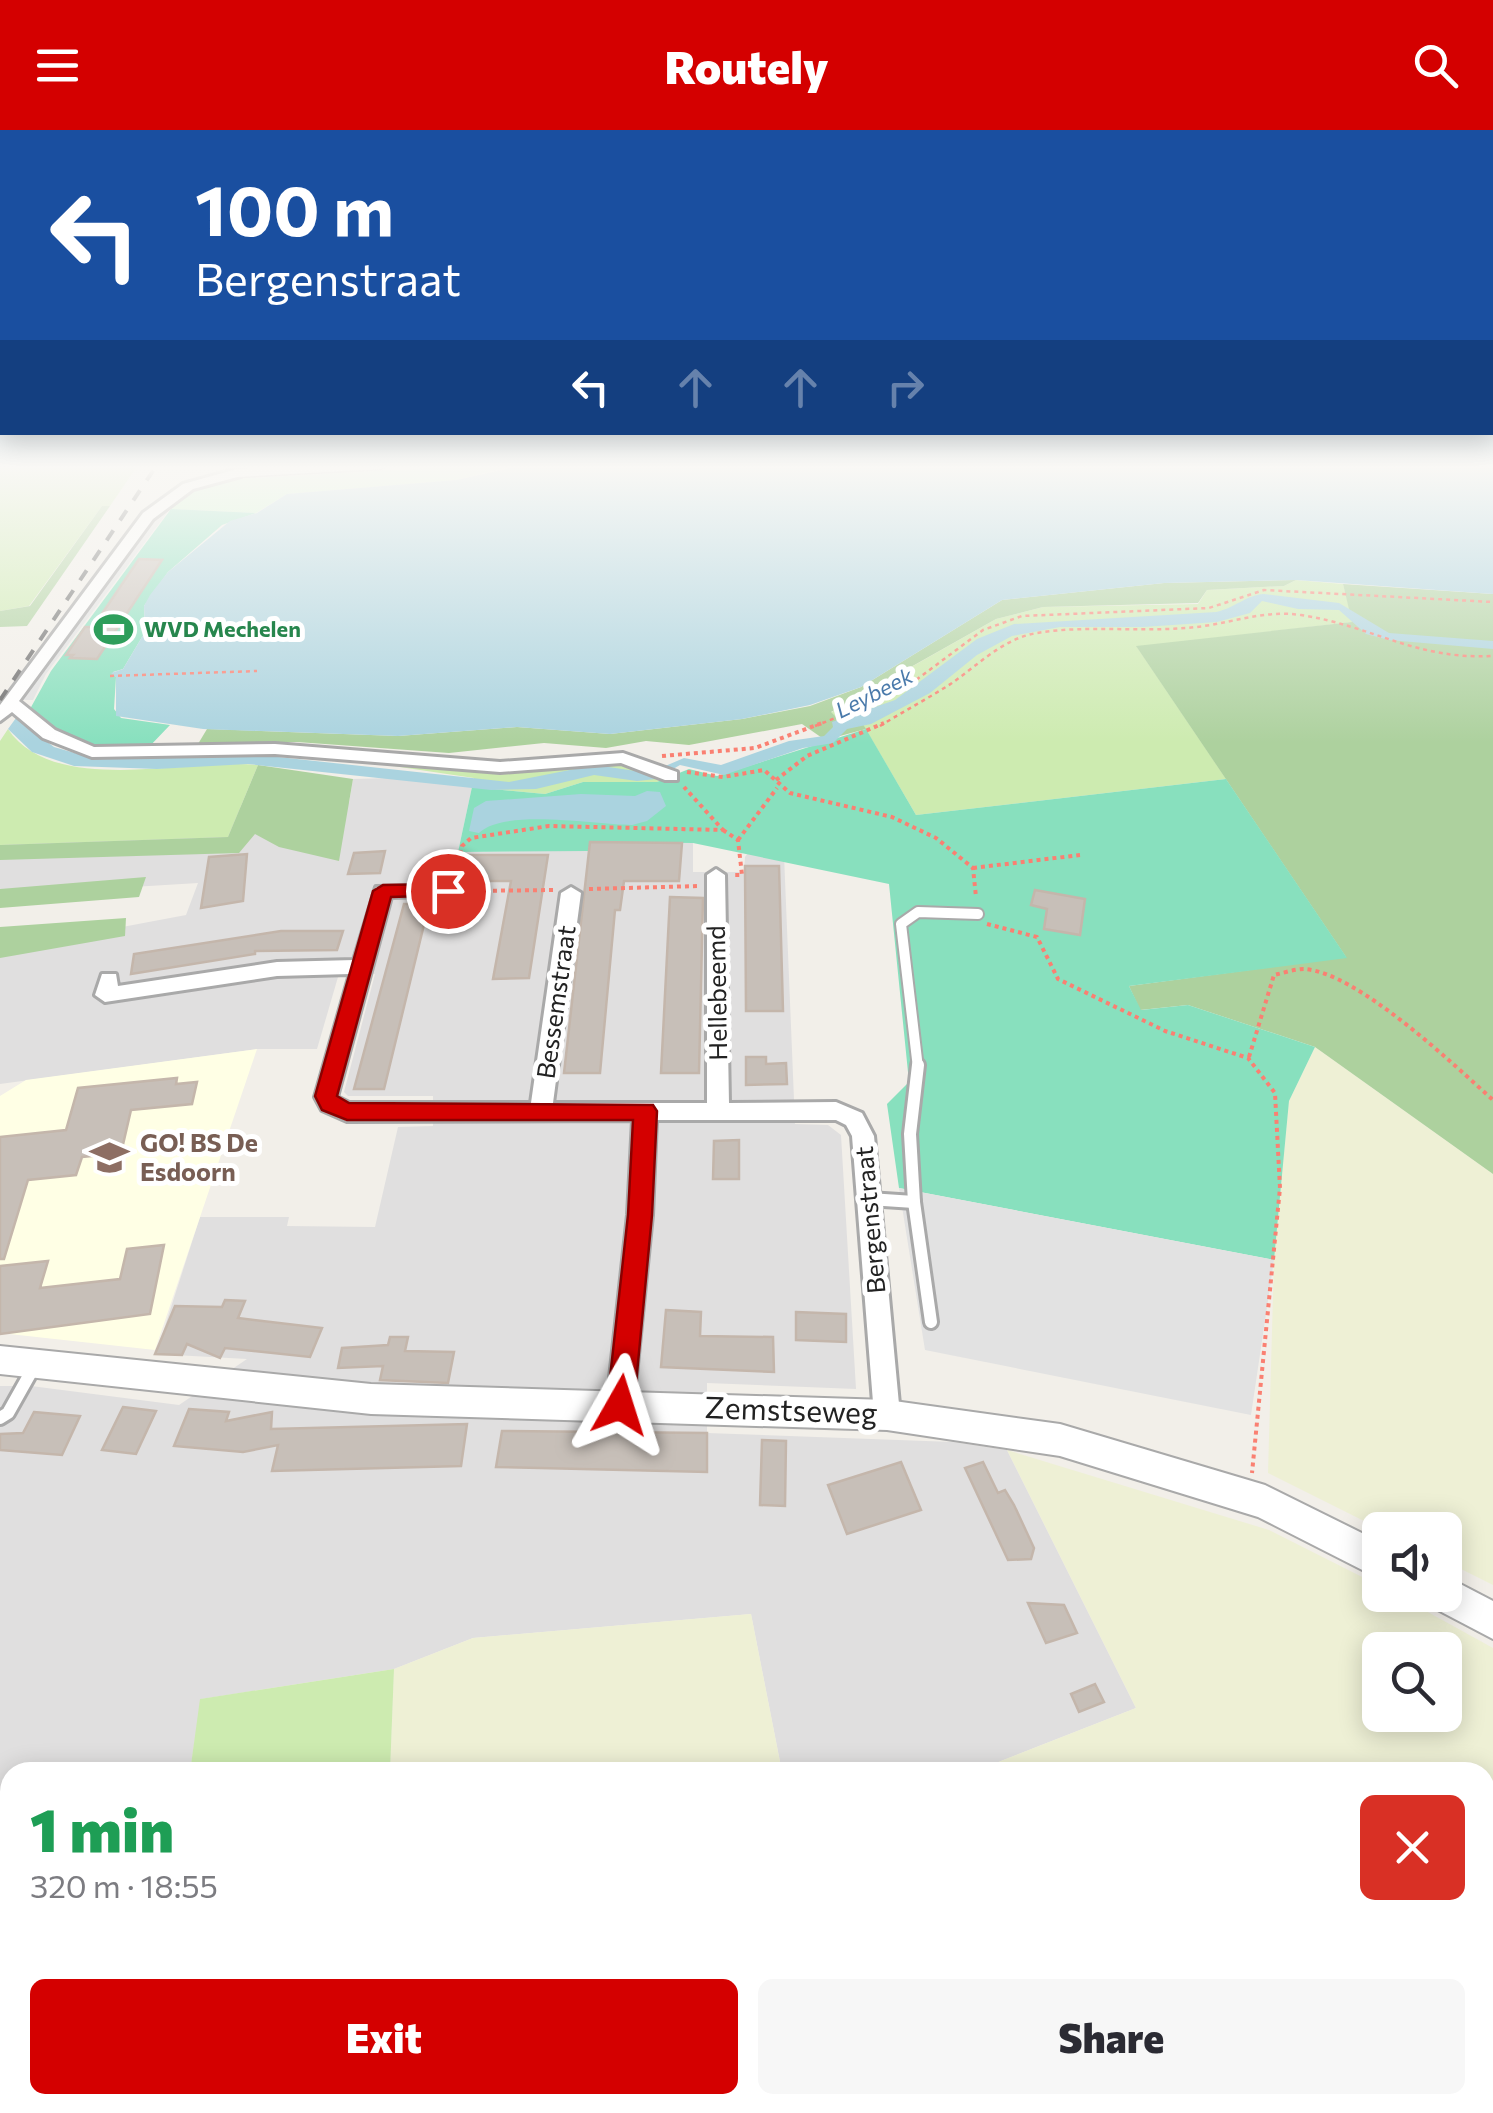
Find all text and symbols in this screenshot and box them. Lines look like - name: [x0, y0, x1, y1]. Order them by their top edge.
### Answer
- icon: menu: [30, 38, 85, 93]
- text: Routely: [665, 38, 828, 93]
- icon: search: [1408, 38, 1463, 93]
- text: 100 m: [195, 165, 394, 250]
- icon: left: [30, 170, 160, 300]
- text: Bergenstraat: [195, 250, 461, 305]
- icon: left: [563, 360, 618, 415]
- icon: ahead: [668, 360, 723, 415]
- icon: ahead: [773, 360, 828, 415]
- icon: right: [878, 360, 933, 415]
- sports icon: WVD Mechelen: [93, 608, 135, 650]
- place label: WVD Mechelen: [144, 615, 301, 642]
- water label: Leybeek: [830, 661, 918, 724]
- pin: [406, 849, 491, 934]
- icon: arrive: [421, 864, 476, 919]
- street label: Bessemstraat: [529, 923, 581, 1081]
- street label: Hellebeemd: [700, 925, 732, 1061]
- place label: GO! BS De Esdoorn: [140, 1127, 258, 1186]
- school or university icon: GO! BS De Esdoorn: [89, 1136, 131, 1178]
- street label: Bergenstraat: [848, 1145, 890, 1295]
- position arrow: [568, 1353, 672, 1457]
- street label: Zemstseweg: [704, 1387, 878, 1430]
- map controls: [1362, 1512, 1462, 1732]
- button: sound: [1362, 1512, 1462, 1612]
- button: search: [1362, 1632, 1462, 1732]
- text: 1 min: [30, 1791, 174, 1864]
- button: close: [1360, 1795, 1465, 1900]
- text: 320 m · 18:55: [30, 1865, 218, 1905]
- button: Exit: [30, 1979, 738, 2094]
- button: Share: [758, 1979, 1465, 2094]

